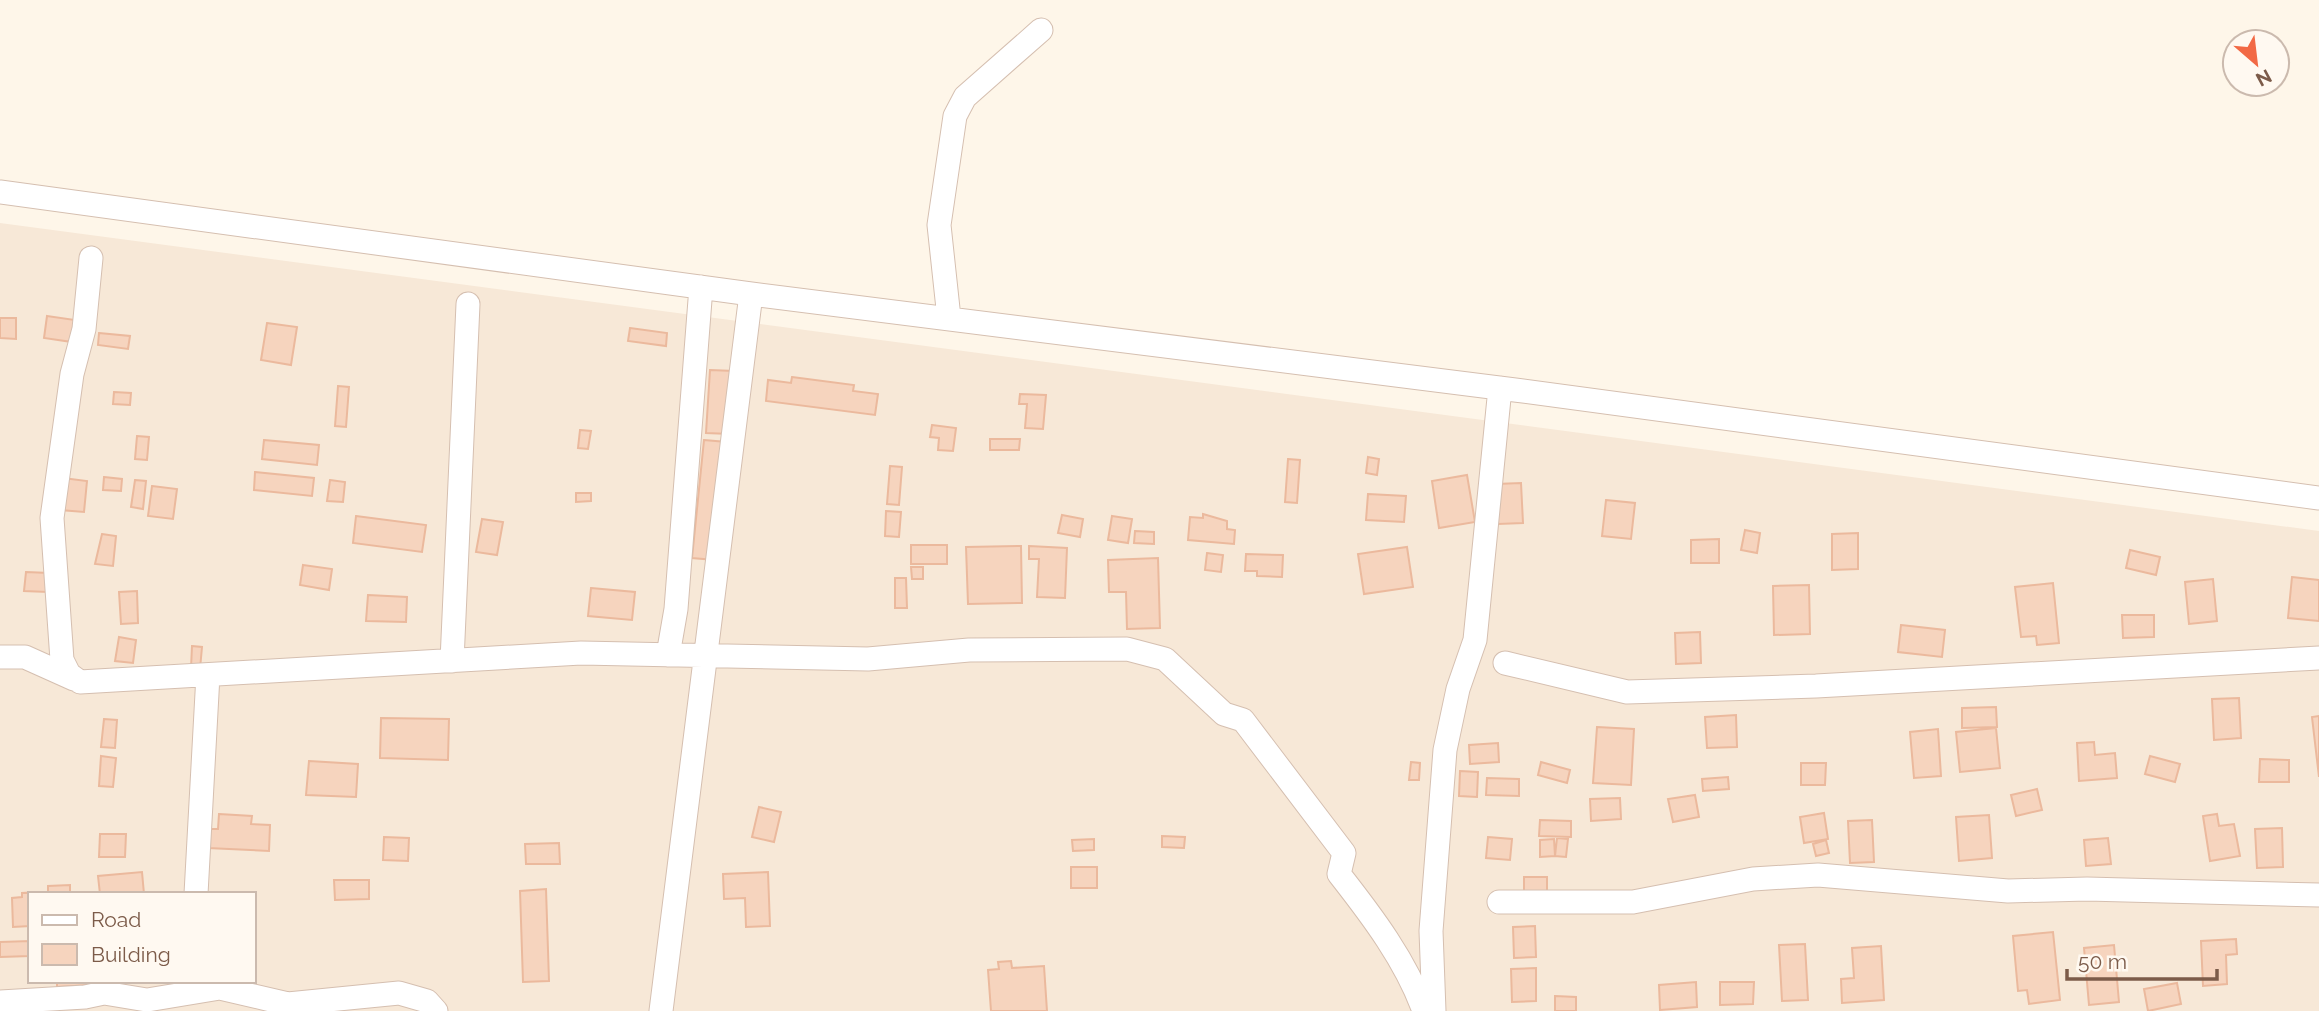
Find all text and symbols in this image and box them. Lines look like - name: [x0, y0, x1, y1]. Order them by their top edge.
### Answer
- north arrow: [2221, 28, 2291, 98]
- text: N: [2252, 65, 2276, 91]
- legend: [28, 892, 256, 983]
- text: Road: [91, 907, 141, 932]
- scale bar: [2067, 937, 2218, 981]
- text: Building: [91, 942, 171, 967]
- text: 50 m: [2078, 949, 2127, 974]

